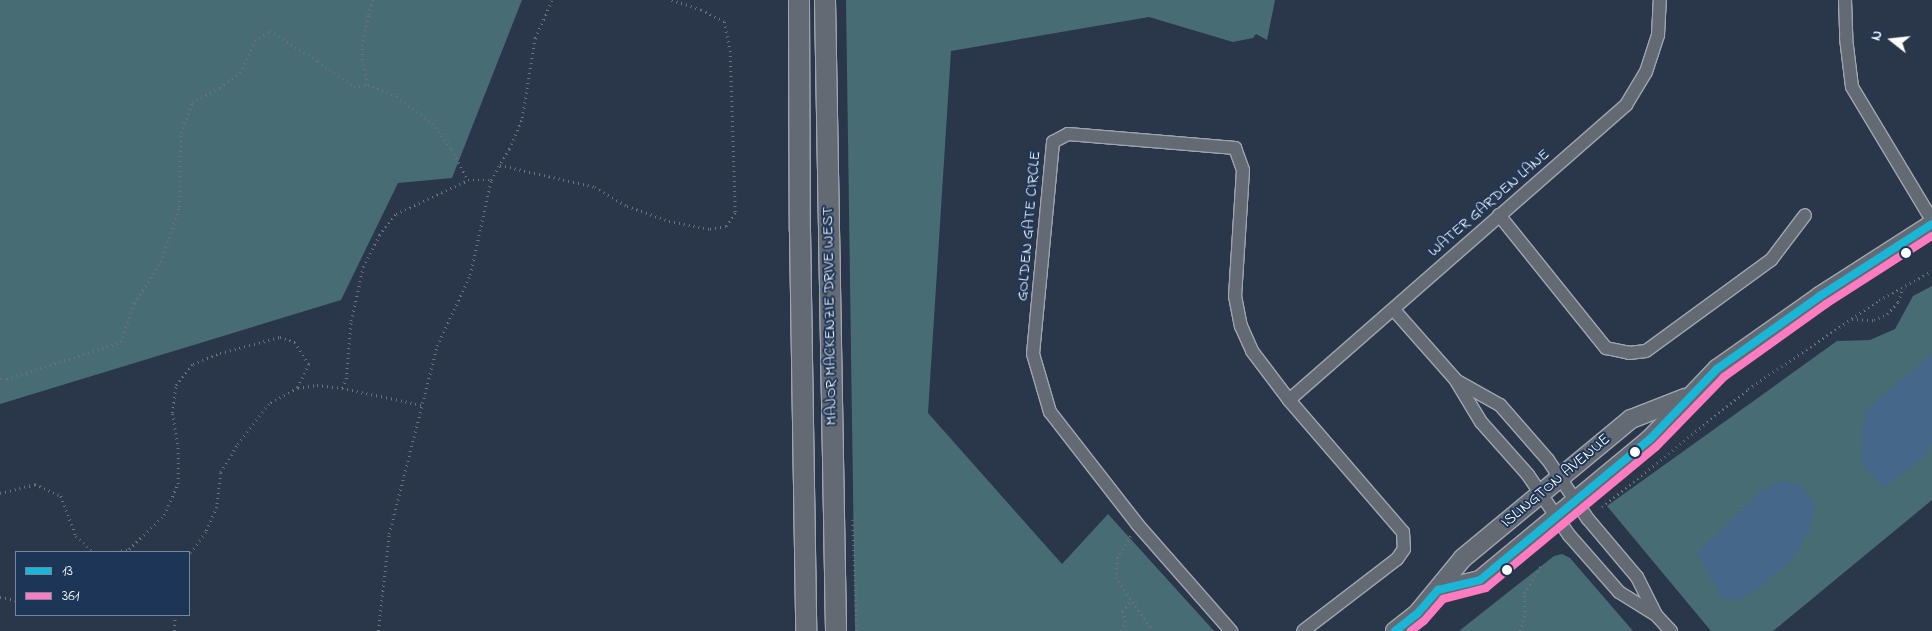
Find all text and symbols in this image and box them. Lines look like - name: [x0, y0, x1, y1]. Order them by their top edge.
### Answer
- north arrow: [1867, 15, 1917, 65]
- text: N: [1866, 28, 1888, 43]
- street label: WATER GARDEN LANE: [1424, 145, 1554, 261]
- street label: GOLDEN GATE CIRCLE: [1013, 150, 1045, 302]
- street label: MAJOR MACKENZIE DRIVE WEST: [818, 206, 842, 426]
- unlabelled marker: [1901, 248, 1911, 258]
- street label: ISLINGTON AVENUE: [1497, 430, 1615, 532]
- unlabelled marker: [1630, 447, 1640, 457]
- legend: [15, 551, 190, 616]
- text: 13: [62, 560, 73, 582]
- unlabelled marker: [1502, 565, 1512, 575]
- text: 361: [62, 585, 80, 607]

